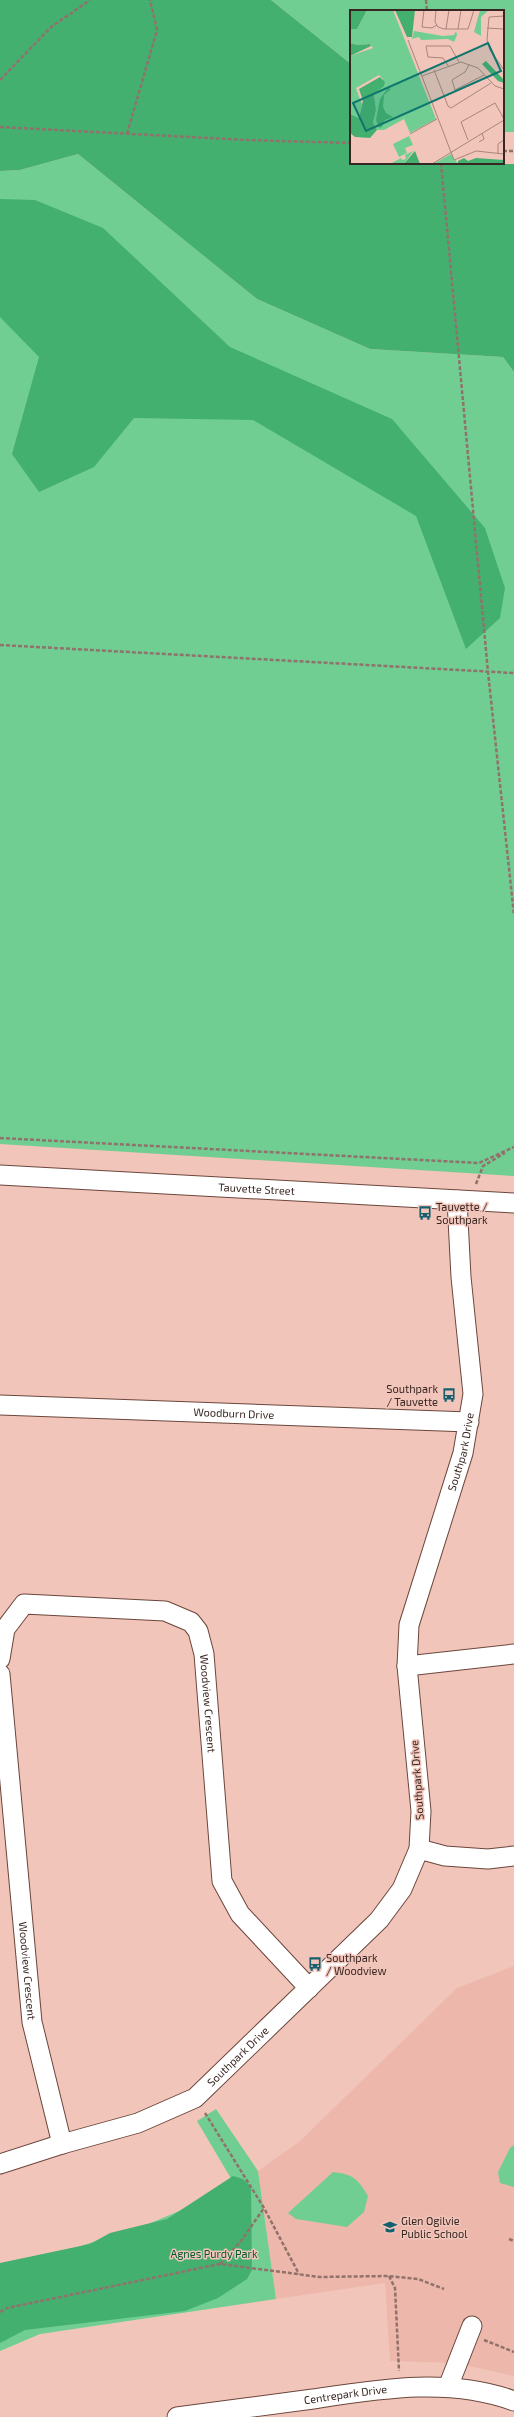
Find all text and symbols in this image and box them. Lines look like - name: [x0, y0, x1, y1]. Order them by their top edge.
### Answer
- inset map: [350, 10, 504, 164]
- street label: Tauvette Street: [218, 1180, 295, 1197]
- place label: Tauvette / Southpark: [436, 1200, 488, 1226]
- bus stop icon: Tauvette / Southpark: [417, 1205, 433, 1221]
- place label: Southpark / Tauvette: [386, 1382, 438, 1408]
- bus stop icon: Southpark / Tauvette: [441, 1387, 457, 1403]
- street label: Woodburn Drive: [193, 1405, 275, 1421]
- street label: Southpark Drive: [444, 1412, 476, 1492]
- street label: Woodview Crescent: [198, 1654, 219, 1753]
- street label: Southpark Drive: [407, 1740, 426, 1820]
- street label: Woodview Crescent: [17, 1921, 39, 2020]
- place label: Southpark / Woodview: [326, 1951, 387, 1977]
- bus stop icon: Southpark / Woodview: [307, 1956, 323, 1972]
- street label: Southpark Drive: [204, 2023, 271, 2089]
- place label: Glen Ogilvie Public School: [401, 2214, 468, 2240]
- school or university icon: Glen Ogilvie Public School: [382, 2219, 398, 2235]
- park label: Agnes Purdy Park: [170, 2247, 258, 2260]
- street label: Centrepark Drive: [303, 2382, 388, 2406]

